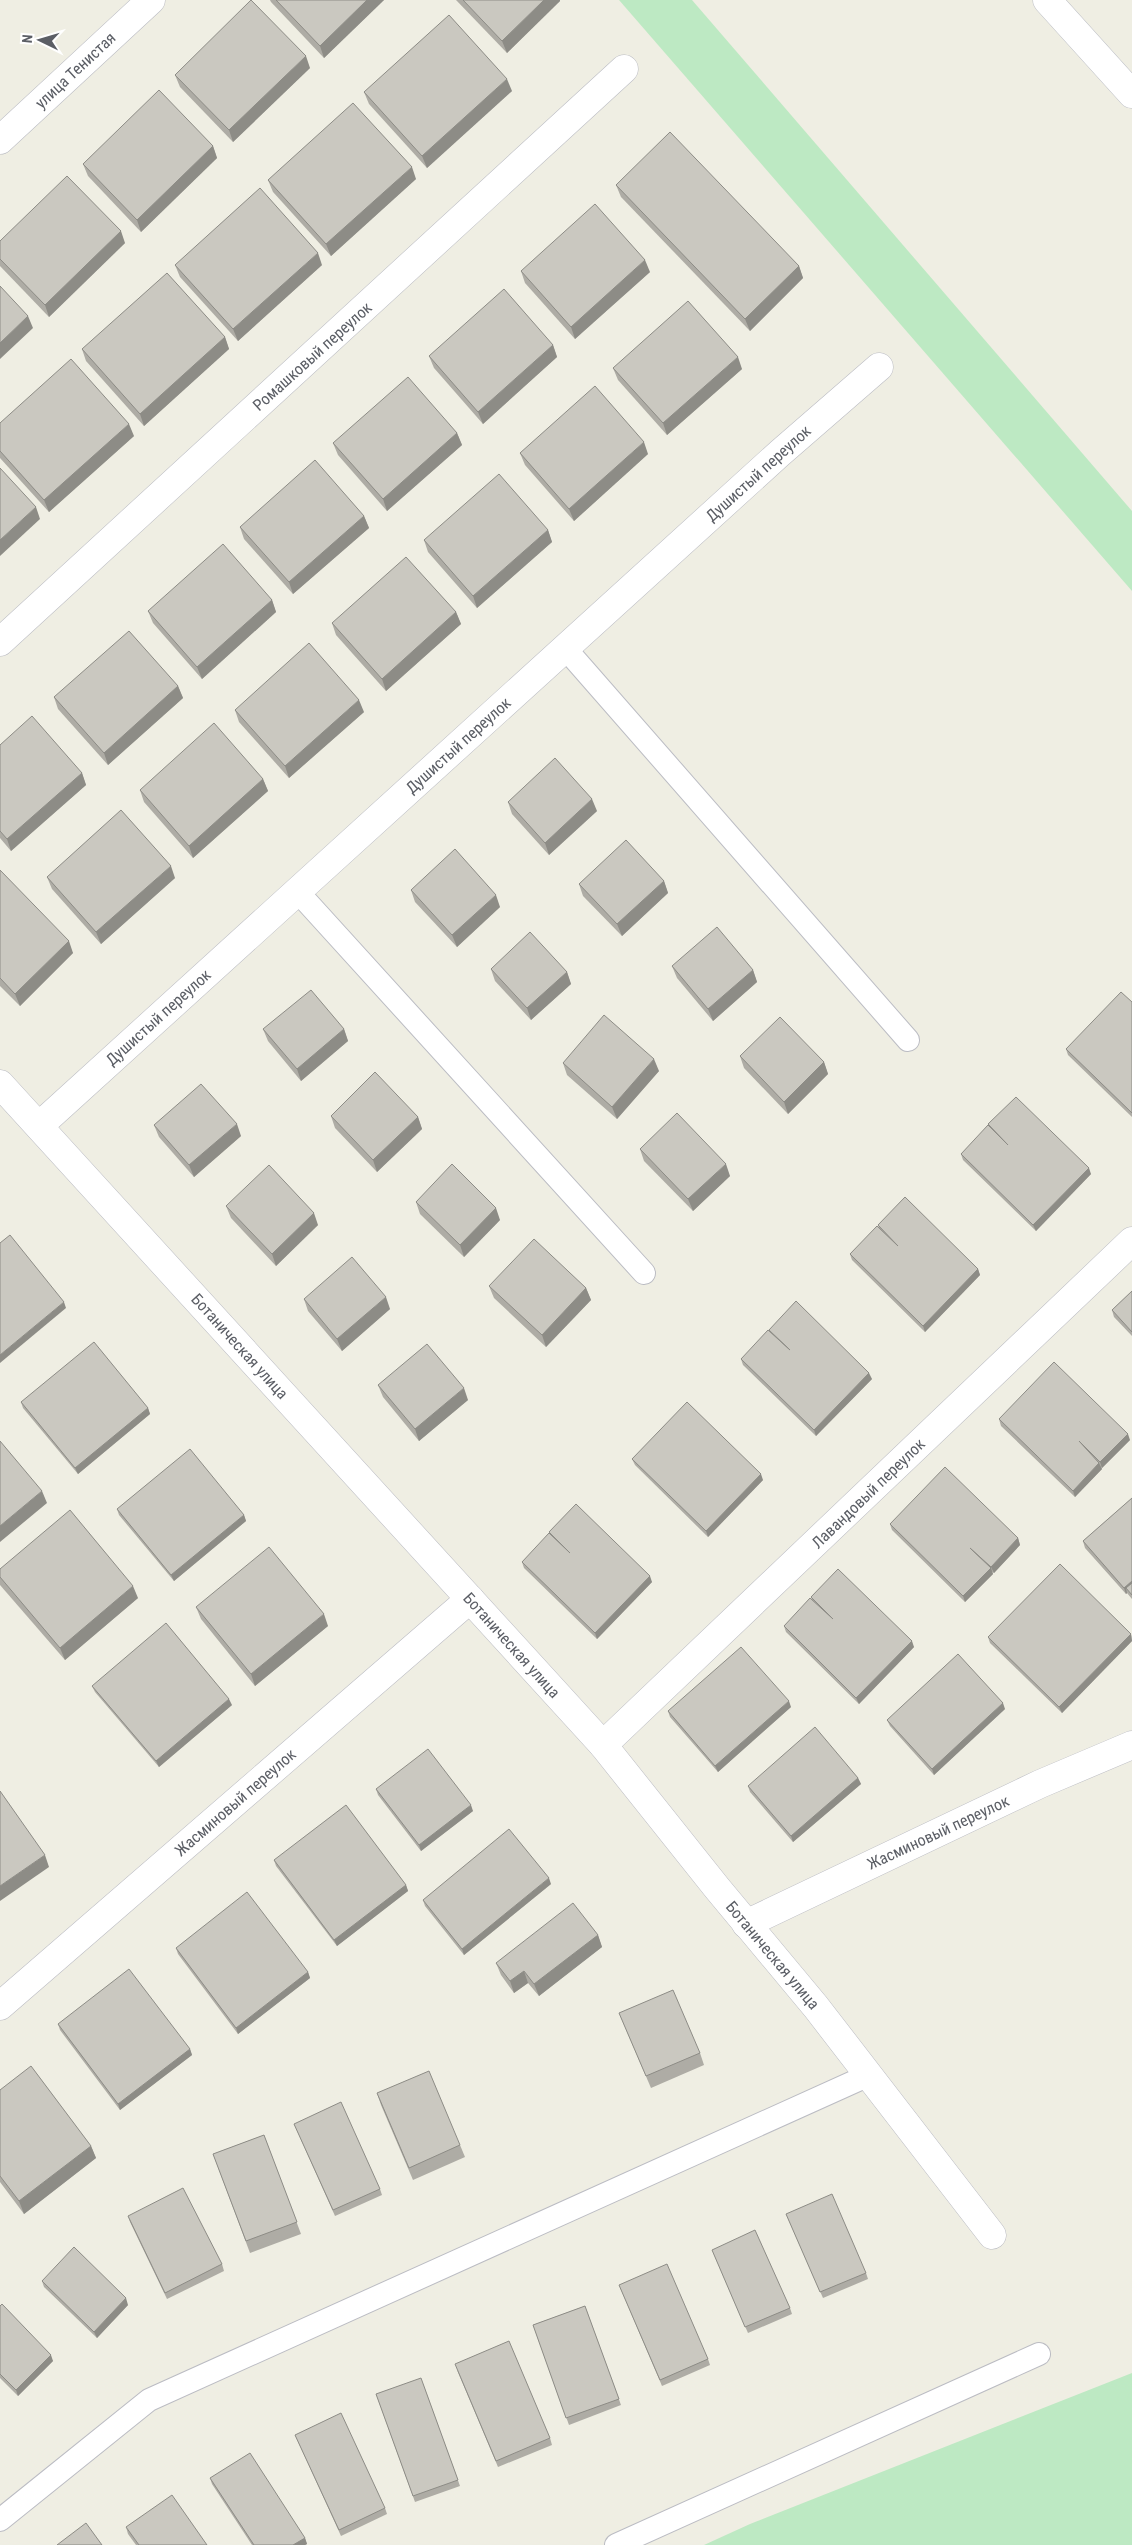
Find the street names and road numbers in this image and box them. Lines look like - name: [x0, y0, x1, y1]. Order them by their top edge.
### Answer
- street label: улица Тенистая: [31, 28, 119, 112]
- street label: Ромашковый переулок: [249, 298, 376, 415]
- street label: Душистый переулок: [702, 421, 815, 525]
- street label: Душистый переулок: [402, 693, 515, 797]
- street label: Душистый переулок: [102, 965, 215, 1069]
- street label: Ботаническая улица: [187, 1290, 292, 1403]
- street label: Лавандовый переулок: [808, 1434, 929, 1552]
- street label: Ботаническая улица: [459, 1589, 564, 1702]
- street label: Жасминовый переулок: [171, 1744, 300, 1860]
- street label: Жасминовый переулок: [864, 1791, 1012, 1874]
- street label: Ботаническая улица: [722, 1897, 823, 2013]

